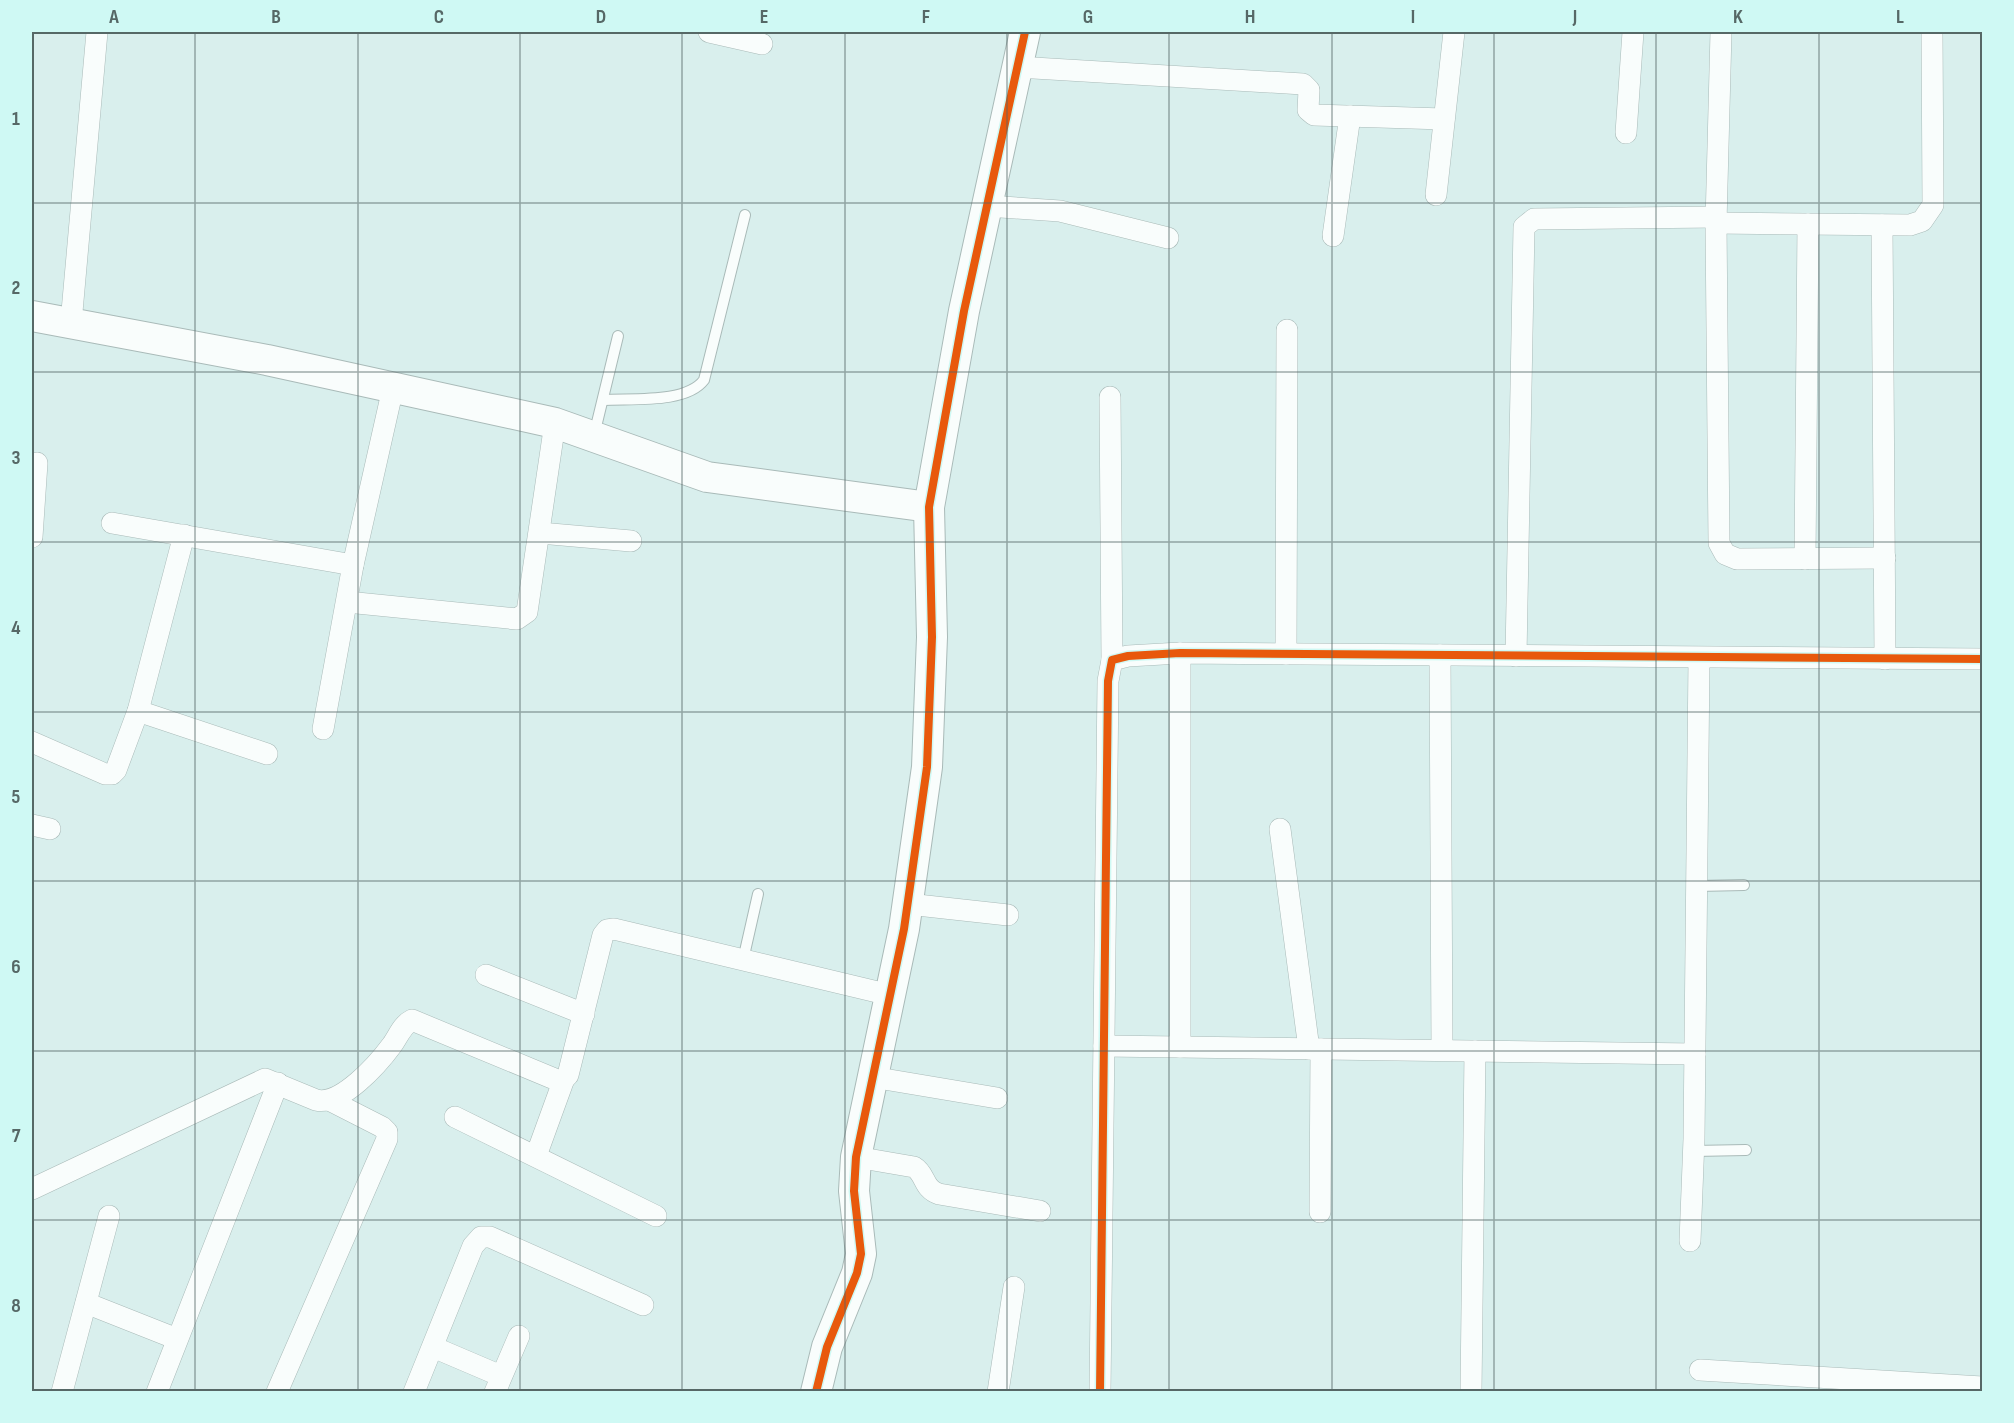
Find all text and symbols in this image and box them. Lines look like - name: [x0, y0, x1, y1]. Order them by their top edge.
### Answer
- text: A: [108, 5, 119, 29]
- text: B: [271, 5, 281, 29]
- text: C: [434, 5, 444, 29]
- text: D: [596, 5, 606, 29]
- text: E: [760, 5, 768, 29]
- text: F: [922, 5, 930, 29]
- text: G: [1083, 5, 1093, 29]
- text: H: [1245, 5, 1255, 29]
- text: I: [1411, 5, 1415, 29]
- text: J: [1572, 5, 1577, 29]
- text: K: [1733, 5, 1743, 29]
- text: L: [1896, 5, 1904, 29]
- text: 1: [12, 107, 20, 131]
- text: 2: [12, 276, 20, 300]
- text: 3: [12, 446, 21, 470]
- text: 4: [11, 616, 21, 640]
- text: 5: [12, 785, 21, 809]
- text: 6: [11, 955, 21, 979]
- text: 7: [12, 1124, 21, 1148]
- text: 8: [11, 1294, 21, 1318]

